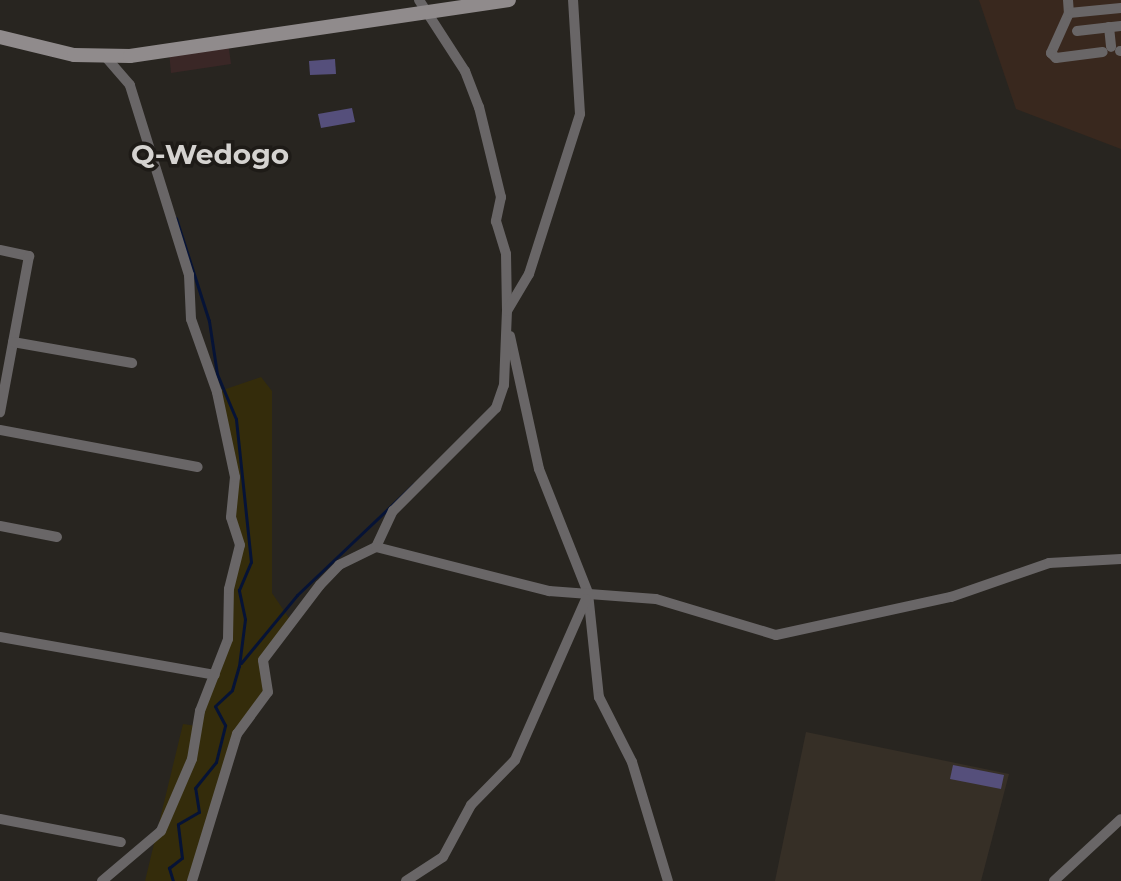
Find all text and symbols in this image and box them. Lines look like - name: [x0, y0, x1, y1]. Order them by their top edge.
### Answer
- district label: Q-Wedogo: [131, 137, 289, 171]

